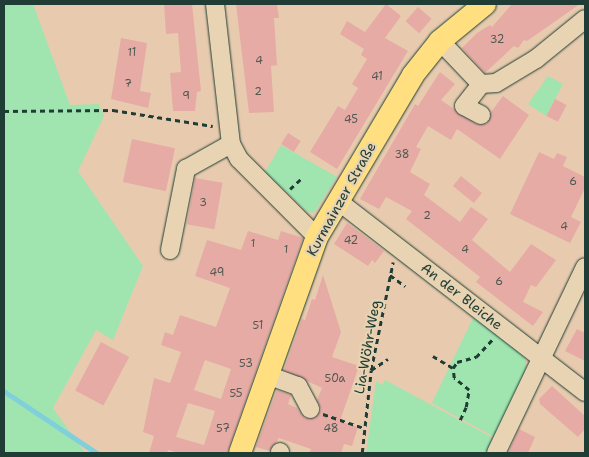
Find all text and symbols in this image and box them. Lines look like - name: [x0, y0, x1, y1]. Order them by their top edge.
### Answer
- house number: 32: [490, 33, 504, 47]
- house number: 11: [128, 46, 136, 60]
- house number: 4: [255, 54, 263, 68]
- house number: 41: [371, 70, 383, 84]
- house number: 7: [124, 77, 132, 91]
- house number: 2: [254, 85, 262, 99]
- house number: 9: [182, 89, 190, 103]
- house number: 45: [344, 113, 358, 127]
- street label: Kurmainzer Straße: [303, 139, 379, 259]
- house number: 38: [394, 148, 410, 162]
- house number: 6: [569, 175, 577, 189]
- house number: 3: [199, 196, 207, 210]
- house number: 2: [423, 209, 431, 223]
- house number: 4: [560, 220, 568, 234]
- house number: 42: [344, 234, 358, 248]
- house number: 1: [251, 237, 255, 251]
- house number: 1: [284, 243, 288, 257]
- house number: 4: [461, 243, 469, 257]
- street label: An der Bleiche: [418, 259, 506, 333]
- house number: 49: [210, 266, 224, 280]
- house number: 6: [495, 275, 503, 289]
- street label: Lia-Wöhr-Weg: [350, 299, 384, 395]
- house number: 51: [253, 319, 263, 333]
- house number: 53: [239, 357, 253, 371]
- house number: 50a: [325, 372, 345, 386]
- house number: 55: [229, 387, 243, 401]
- house number: 57: [216, 422, 230, 436]
- house number: 48: [323, 422, 339, 436]

